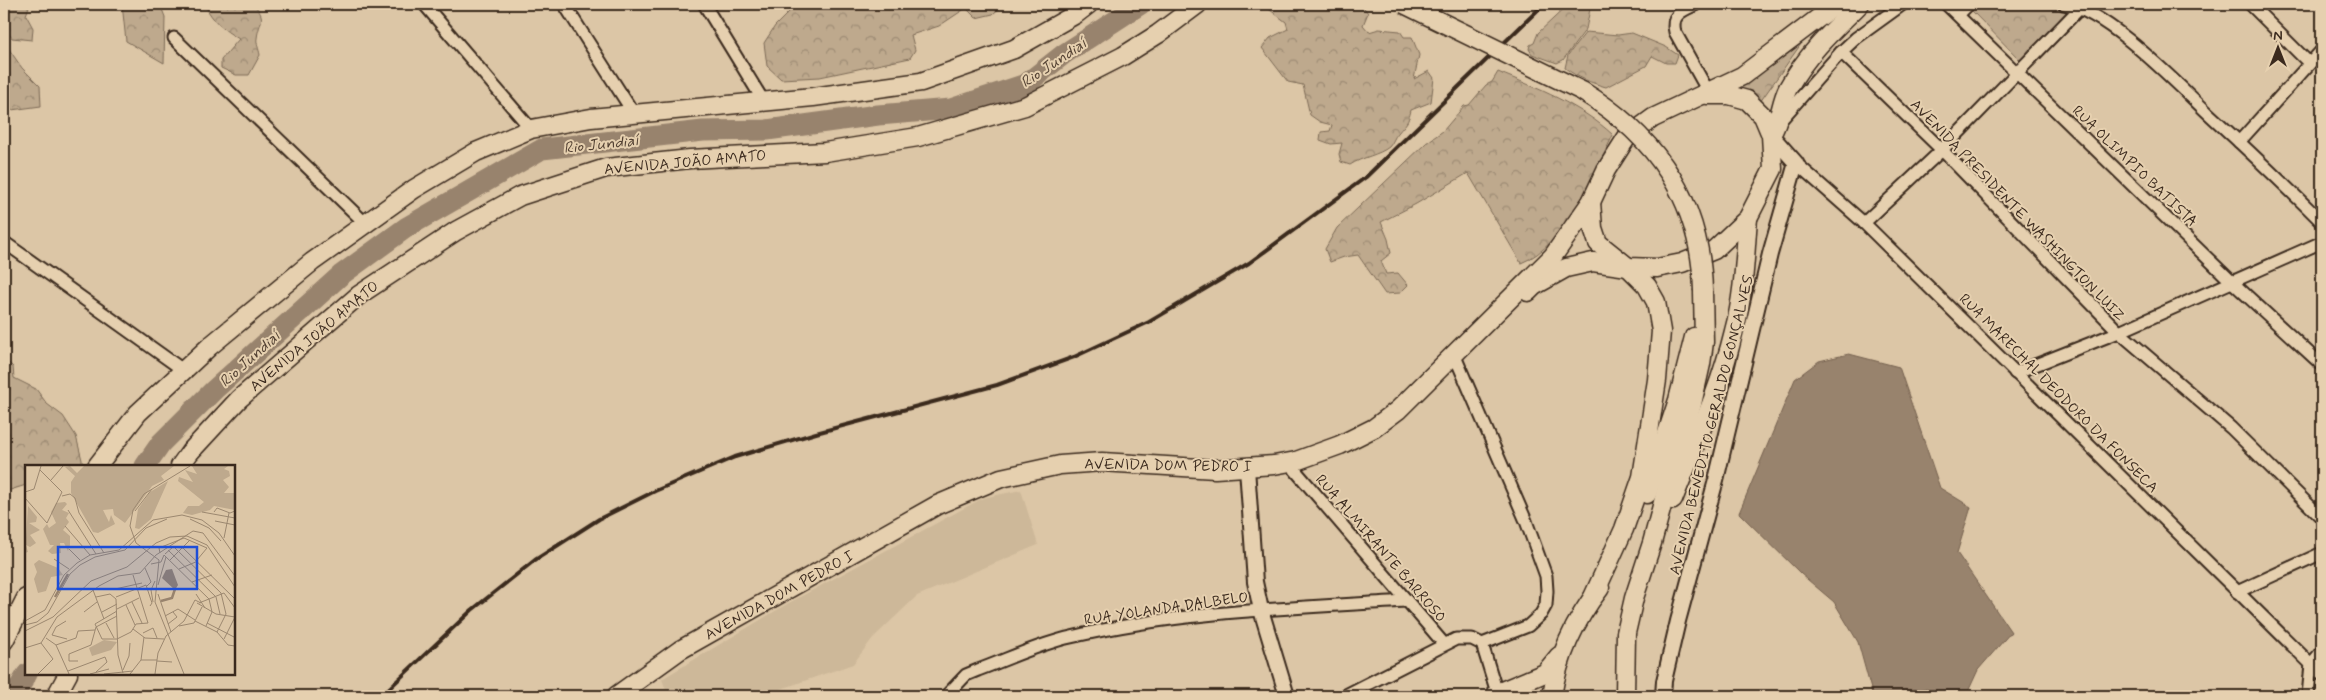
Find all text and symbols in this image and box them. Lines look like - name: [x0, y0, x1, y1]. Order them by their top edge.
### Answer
- north arrow: [2254, 22, 2304, 72]
- text: N: [2273, 27, 2283, 45]
- water label: Rio Jundiaí: [1017, 33, 1092, 93]
- street label: AVENIDA PRESIDENTE WASHINGTON LUIZ: [1905, 95, 2129, 326]
- street label: RUA OLIMPIO BATISTA: [2067, 102, 2201, 232]
- water label: Rio Jundiaí: [563, 130, 641, 159]
- street label: AVENIDA JOÃO AMATO: [603, 146, 767, 180]
- street label: AVENIDA BENEDITO GERALDO GONÇALVES: [1665, 273, 1759, 577]
- street label: AVENIDA JOÃO AMATO: [246, 277, 383, 397]
- street label: RUA MARECHAL DEODORO DA FONSECA: [1954, 290, 2162, 498]
- water label: Rio Jundiaí: [215, 325, 286, 392]
- street label: AVENIDA DOM PEDRO I: [1084, 455, 1252, 477]
- inset map: [25, 465, 235, 675]
- street label: RUA ALMIRANTE BARROSO: [1310, 470, 1450, 627]
- street label: AVENIDA DOM PEDRO I: [701, 546, 858, 645]
- street label: RUA YOLANDA DALBELO: [1083, 588, 1249, 630]

